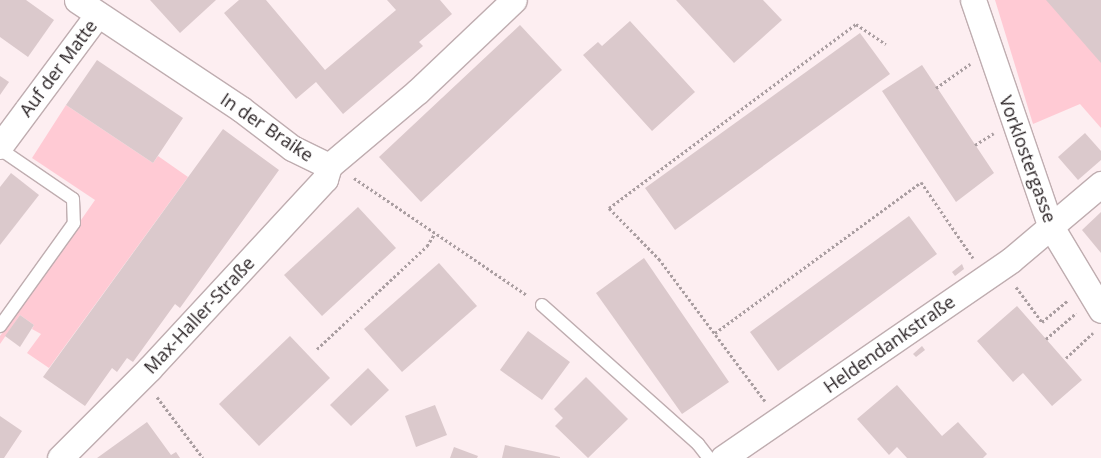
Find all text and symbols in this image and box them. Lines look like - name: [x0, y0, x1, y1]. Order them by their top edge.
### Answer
- street label: Auf der Matte: [15, 15, 101, 121]
- street label: In der Braike: [217, 88, 317, 166]
- street label: Vorklostergasse: [995, 93, 1061, 225]
- street label: Max-Haller-Straße: [139, 252, 259, 378]
- street label: Heldendankstraße: [819, 291, 959, 397]

